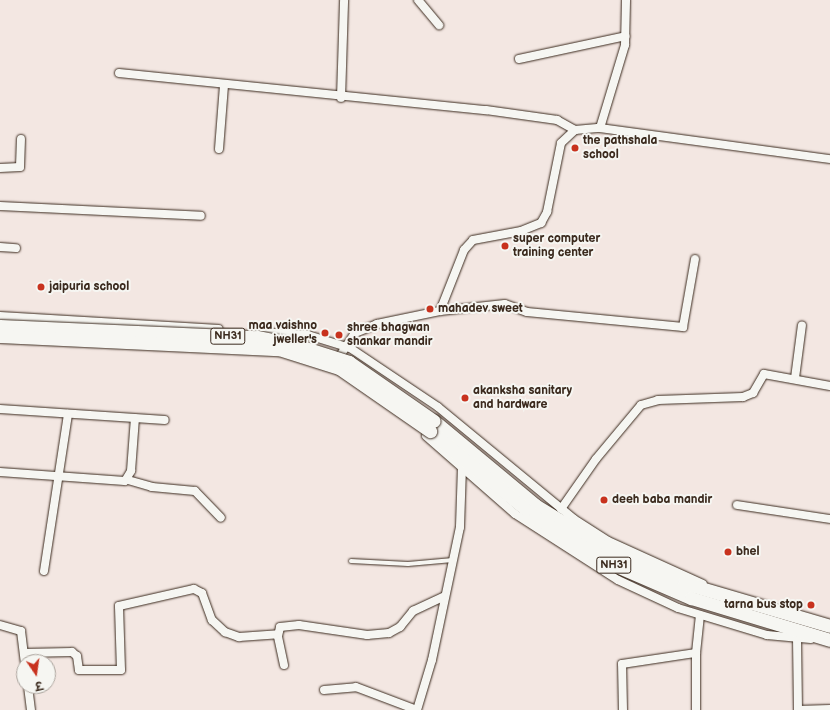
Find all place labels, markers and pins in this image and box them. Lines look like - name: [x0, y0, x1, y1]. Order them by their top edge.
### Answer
- place label: the pathshala school: [583, 134, 657, 162]
- marker: the pathshala school: [570, 143, 580, 153]
- place label: super computer training center: [513, 232, 600, 260]
- marker: super computer training center: [500, 241, 510, 251]
- place label: jaipuria school: [49, 280, 129, 294]
- marker: jaipuria school: [36, 282, 46, 292]
- place label: mahadev sweet: [438, 302, 523, 316]
- marker: mahadev sweet: [425, 304, 435, 314]
- place label: maa vaishno jweller's: [248, 319, 317, 347]
- place label: shree bhagwan shankar mandir: [347, 321, 433, 349]
- marker: maa vaishno jweller's: [320, 328, 330, 338]
- marker: shree bhagwan shankar mandir: [334, 330, 344, 340]
- place label: akanksha sanitary and hardware: [473, 384, 572, 412]
- marker: akanksha sanitary and hardware: [460, 393, 470, 403]
- place label: deeh baba mandir: [612, 493, 712, 507]
- marker: deeh baba mandir: [599, 495, 609, 505]
- place label: bhel: [736, 545, 760, 559]
- marker: bhel: [723, 547, 733, 557]
- place label: tarna bus stop: [724, 598, 803, 612]
- marker: tarna bus stop: [806, 600, 816, 610]

